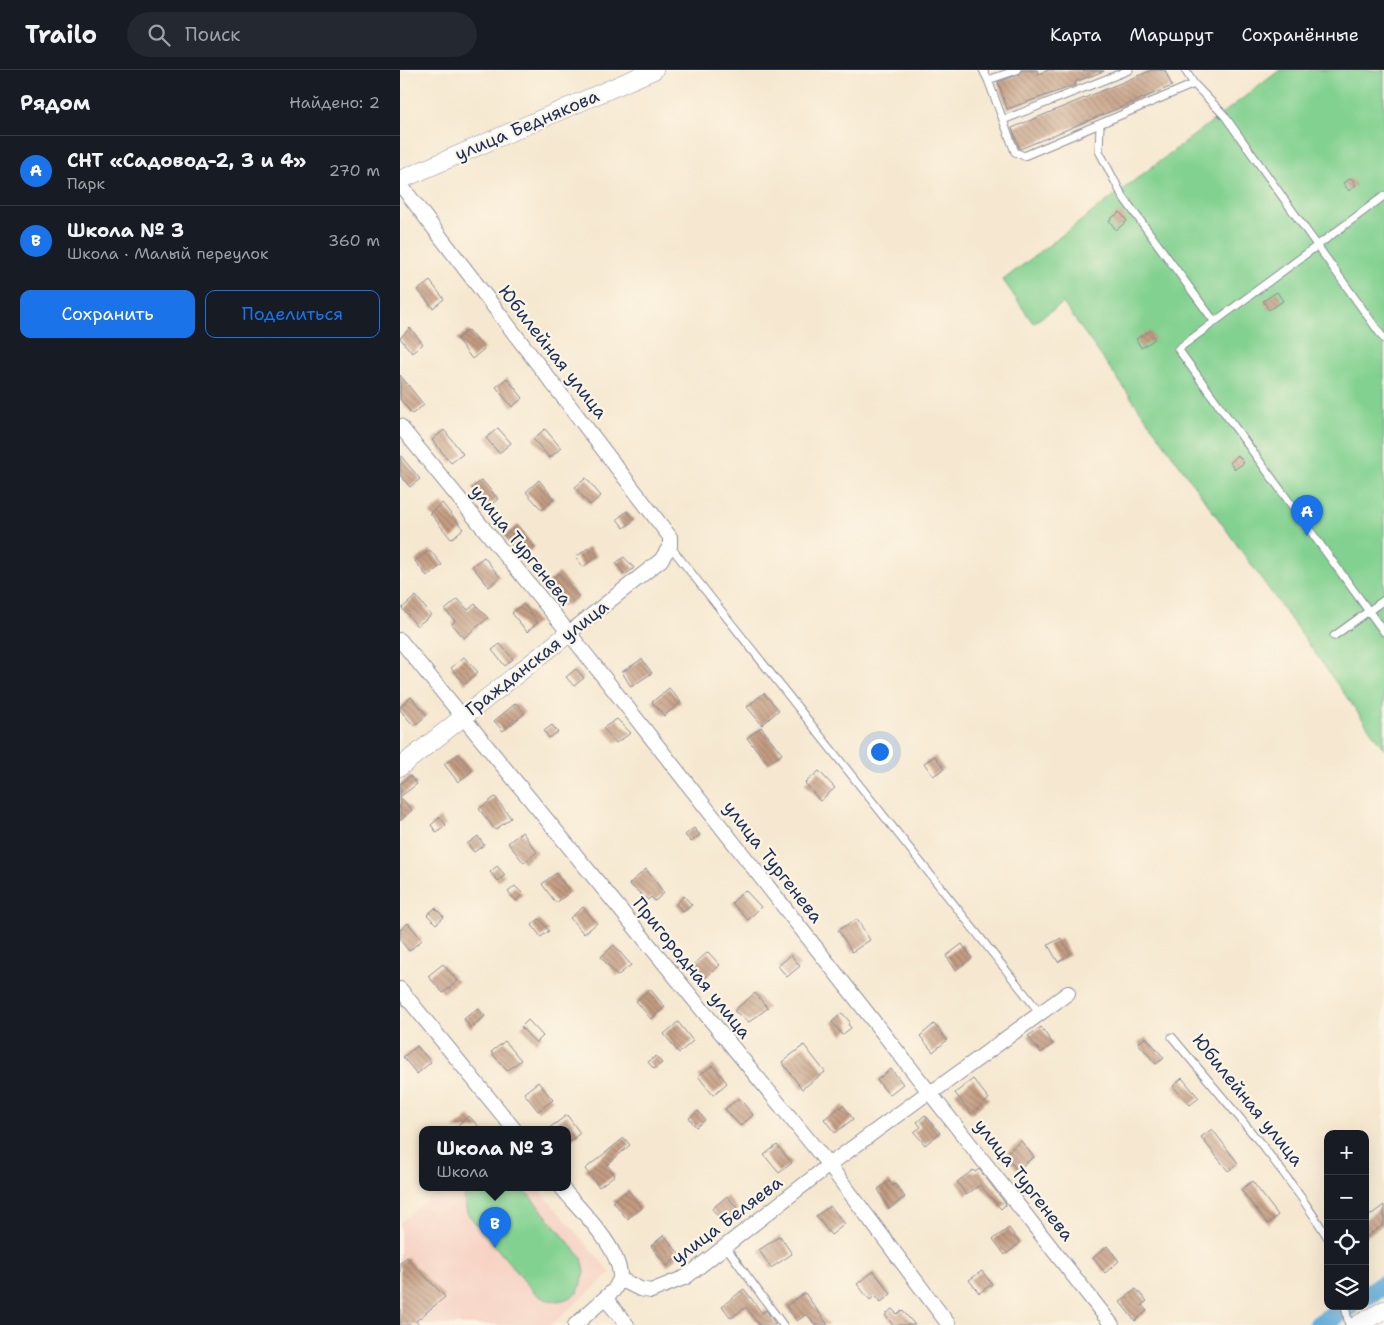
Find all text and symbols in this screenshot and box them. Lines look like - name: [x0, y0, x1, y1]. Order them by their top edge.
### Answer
- search box: [127, 12, 477, 57]
- text: Trailo: [25, 19, 97, 51]
- icon: search: [145, 21, 173, 49]
- text: Поиск: [185, 22, 240, 47]
- text: Карта: [1050, 23, 1101, 47]
- text: Маршрут: [1129, 23, 1213, 47]
- text: Сохранённые: [1241, 23, 1359, 47]
- street label: улица Беднякова: [451, 84, 603, 166]
- text: Рядом: [20, 89, 90, 117]
- text: Найдено: 2: [289, 92, 380, 113]
- text: СНТ «Садовод-2, 3 и 4»: [67, 148, 306, 173]
- text: A: [30, 160, 42, 181]
- text: 270 m: [329, 160, 380, 181]
- text: Парк: [67, 173, 105, 194]
- text: Школа № 3: [67, 218, 184, 243]
- text: B: [31, 230, 41, 251]
- text: 360 m: [328, 230, 380, 251]
- text: Школа · Малый переулок: [67, 243, 269, 264]
- street label: Юбилейная улица: [493, 280, 613, 424]
- button: Сохранить: [20, 290, 195, 338]
- button: Поделиться: [205, 290, 380, 338]
- street label: улица Тургенева: [465, 480, 577, 610]
- pin: A: [1291, 495, 1323, 536]
- street label: Гражданская улица: [461, 595, 613, 721]
- your location: [867, 739, 893, 765]
- street label: улица Тургенева: [718, 796, 828, 928]
- street label: Пригородная улица: [627, 892, 757, 1044]
- street label: Юбилейная улица: [1187, 1029, 1309, 1171]
- street label: улица Тургенева: [969, 1114, 1079, 1246]
- popup: [419, 1126, 571, 1191]
- map controls: [1324, 1130, 1369, 1310]
- button: +: [1324, 1130, 1369, 1175]
- text: Школа № 3: [436, 1136, 554, 1161]
- text: Школа: [436, 1161, 488, 1182]
- street label: улица Беляева: [667, 1170, 787, 1270]
- button: −: [1324, 1175, 1369, 1220]
- pin: B: [479, 1207, 511, 1248]
- button: locate: [1324, 1220, 1369, 1265]
- button: layers: [1324, 1265, 1369, 1310]

